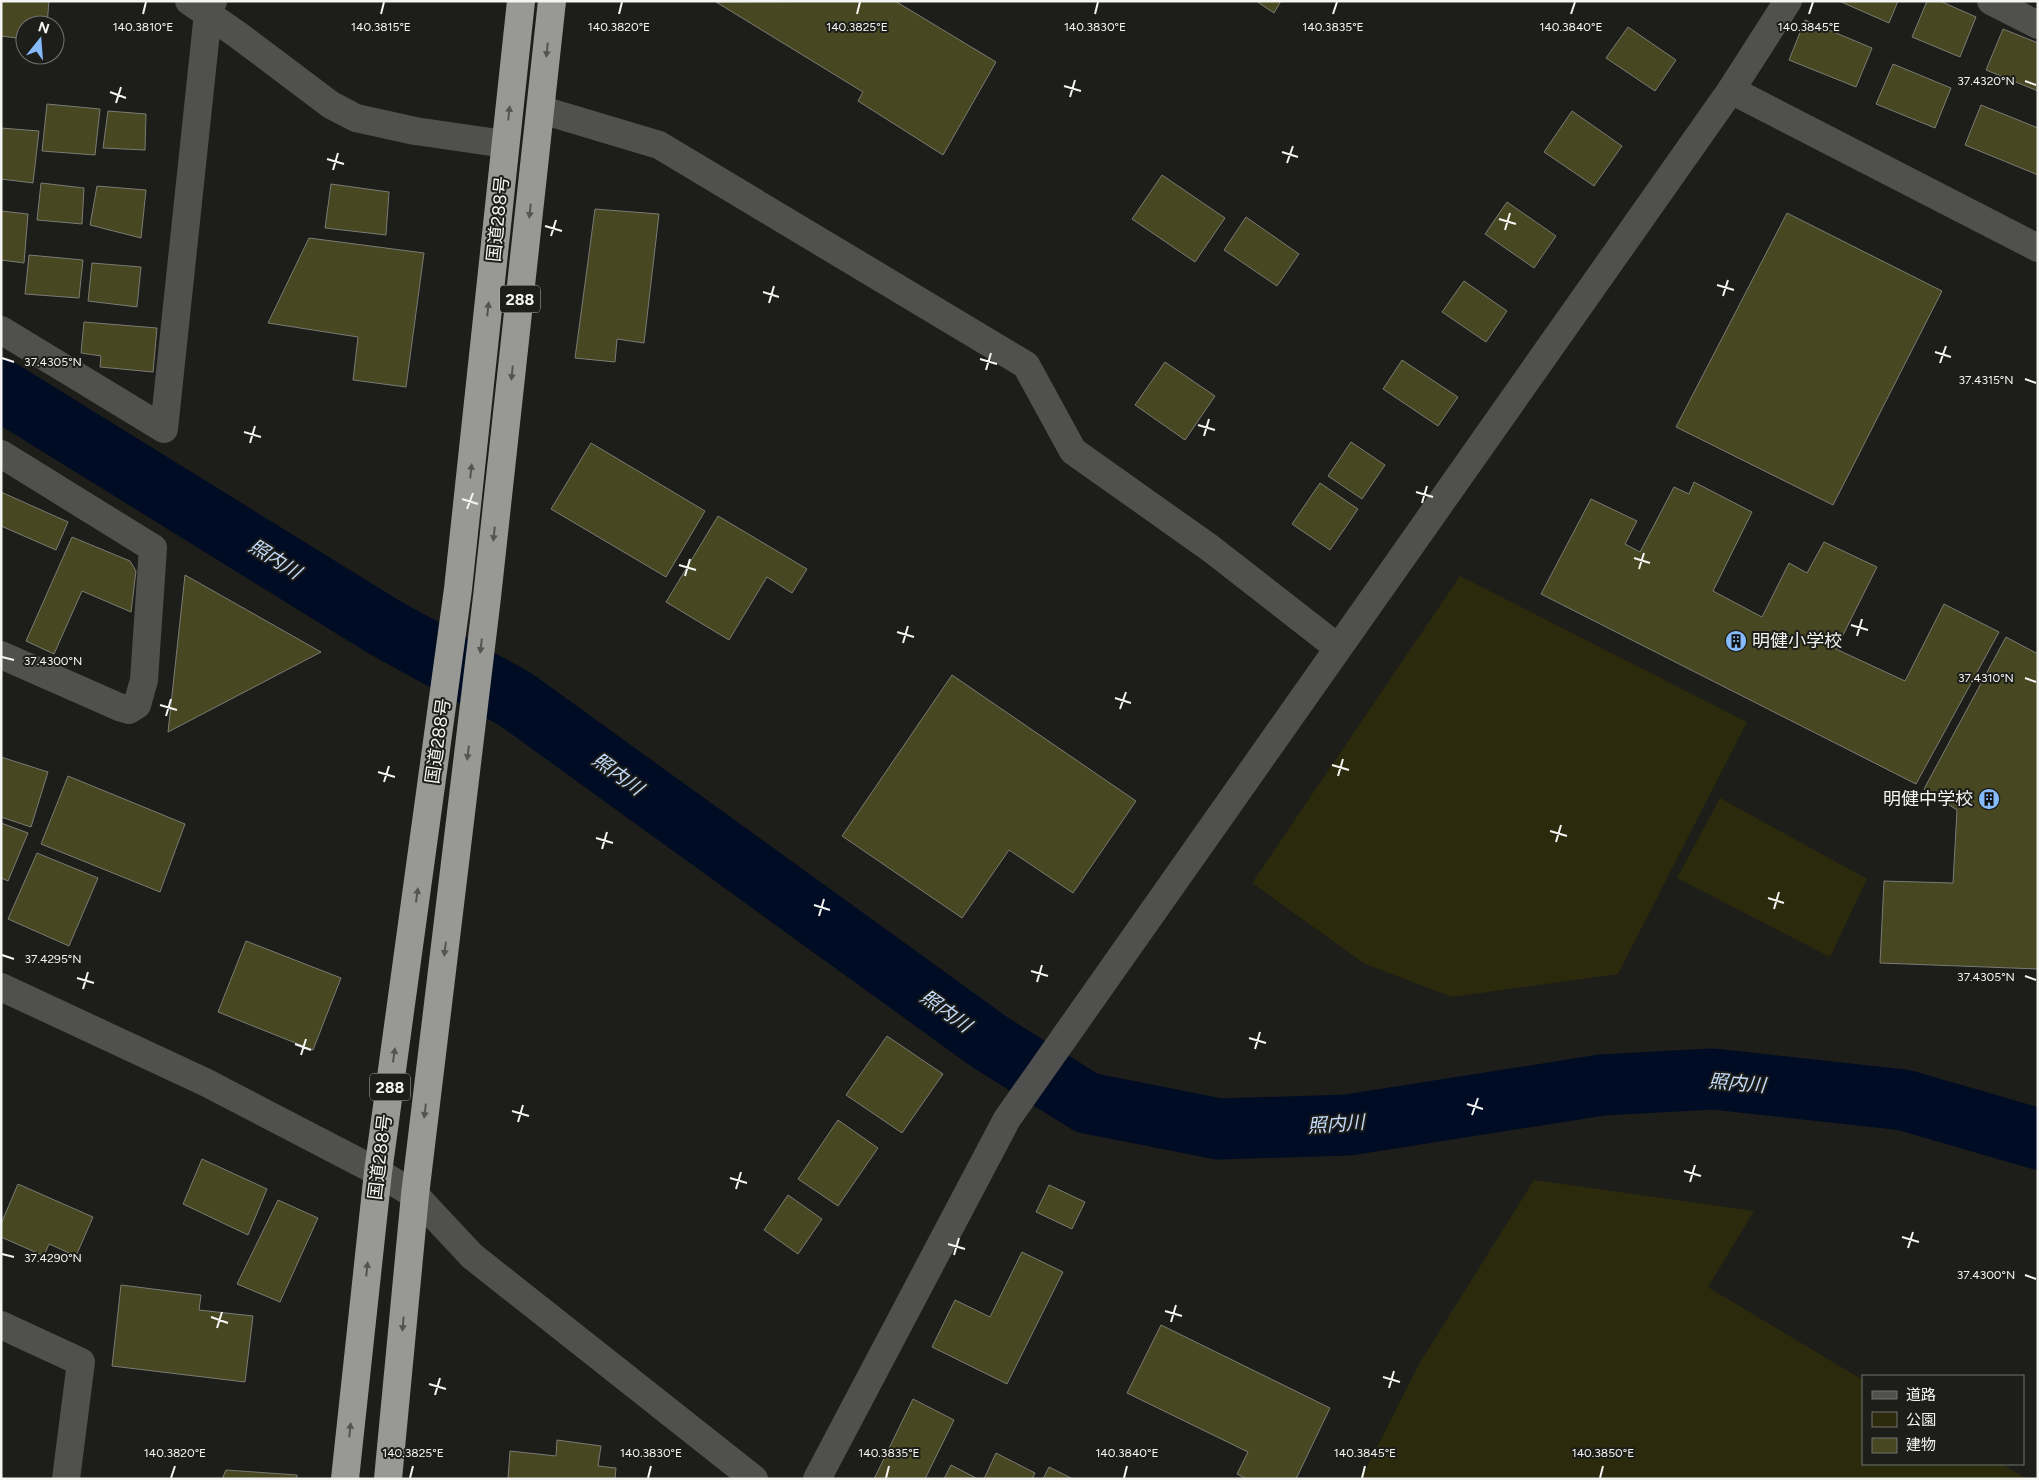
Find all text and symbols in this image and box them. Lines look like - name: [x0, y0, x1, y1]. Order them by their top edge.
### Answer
- north arrow: [15, 15, 65, 65]
- text: N: [36, 18, 51, 38]
- text: 140.3810°E: [113, 20, 173, 34]
- text: 140.3815°E: [351, 20, 411, 34]
- text: 140.3820°E: [588, 20, 650, 34]
- text: 140.3825°E: [826, 20, 888, 34]
- text: 140.3830°E: [1064, 20, 1126, 34]
- text: 140.3835°E: [1302, 20, 1364, 34]
- text: 140.3840°E: [1539, 20, 1603, 34]
- text: 140.3845°E: [1778, 20, 1840, 34]
- one-way arrow: [543, 42, 551, 58]
- text: 37.4320°N: [1957, 74, 2015, 88]
- one-way arrow: [505, 104, 513, 120]
- street label: 国道288号: [483, 175, 513, 263]
- one-way arrow: [526, 204, 534, 220]
- road number: 288: [500, 286, 540, 312]
- one-way arrow: [484, 301, 492, 317]
- text: 37.4305°N: [24, 355, 82, 369]
- one-way arrow: [508, 365, 516, 381]
- text: 37.4315°N: [1958, 373, 2014, 387]
- one-way arrow: [467, 462, 475, 478]
- one-way arrow: [490, 527, 498, 543]
- water label: 照内川: [245, 534, 307, 585]
- building icon: 明健小学校: [1724, 629, 1748, 653]
- place label: 明健小学校: [1752, 630, 1842, 652]
- one-way arrow: [477, 638, 485, 654]
- text: 37.4300°N: [24, 654, 82, 668]
- text: 37.4310°N: [1958, 671, 2014, 685]
- street label: 国道288号: [421, 697, 455, 785]
- one-way arrow: [464, 746, 472, 762]
- water label: 照内川: [588, 748, 649, 801]
- building icon: 明健中学校: [1977, 787, 2001, 811]
- place label: 明健中学校: [1883, 788, 1973, 810]
- one-way arrow: [413, 886, 421, 902]
- one-way arrow: [440, 942, 448, 958]
- text: 37.4295°N: [24, 952, 82, 966]
- text: 37.4305°N: [1957, 970, 2015, 984]
- water label: 照内川: [916, 985, 977, 1038]
- one-way arrow: [390, 1047, 398, 1063]
- water label: 照内川: [1708, 1069, 1768, 1097]
- road number: 288: [370, 1074, 410, 1100]
- one-way arrow: [421, 1103, 429, 1119]
- water label: 照内川: [1307, 1110, 1367, 1137]
- street label: 国道288号: [364, 1113, 396, 1201]
- text: 37.4290°N: [24, 1251, 82, 1265]
- one-way arrow: [363, 1260, 371, 1276]
- text: 37.4300°N: [1957, 1268, 2015, 1282]
- one-way arrow: [398, 1317, 406, 1333]
- legend: [1862, 1375, 2024, 1465]
- text: 道路: [1906, 1386, 1936, 1404]
- text: 公園: [1906, 1411, 1936, 1429]
- one-way arrow: [346, 1422, 354, 1438]
- text: 建物: [1906, 1436, 1936, 1454]
- text: 140.3820°E: [144, 1446, 206, 1460]
- text: 140.3825°E: [382, 1446, 444, 1460]
- text: 140.3830°E: [620, 1446, 682, 1460]
- text: 140.3835°E: [858, 1446, 920, 1460]
- text: 140.3840°E: [1095, 1446, 1159, 1460]
- text: 140.3845°E: [1334, 1446, 1396, 1460]
- text: 140.3850°E: [1572, 1446, 1634, 1460]

